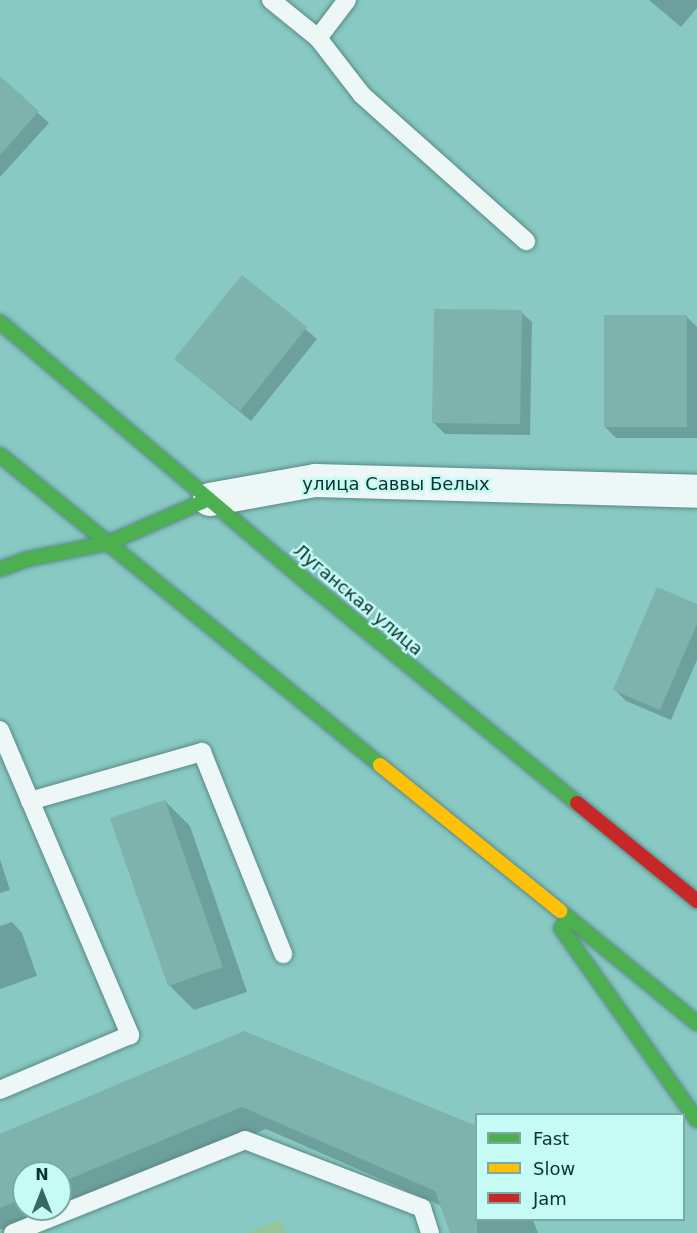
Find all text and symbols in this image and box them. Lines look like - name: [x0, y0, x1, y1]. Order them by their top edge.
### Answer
- street label: улица Саввы Белых: [302, 473, 490, 495]
- street label: Луганская улица: [289, 540, 427, 660]
- legend: [475, 1113, 685, 1221]
- text: Fast: [533, 1128, 569, 1149]
- text: Slow: [533, 1158, 575, 1179]
- north arrow: [12, 1161, 72, 1221]
- text: N: [35, 1165, 49, 1184]
- text: Jam: [533, 1188, 567, 1209]

